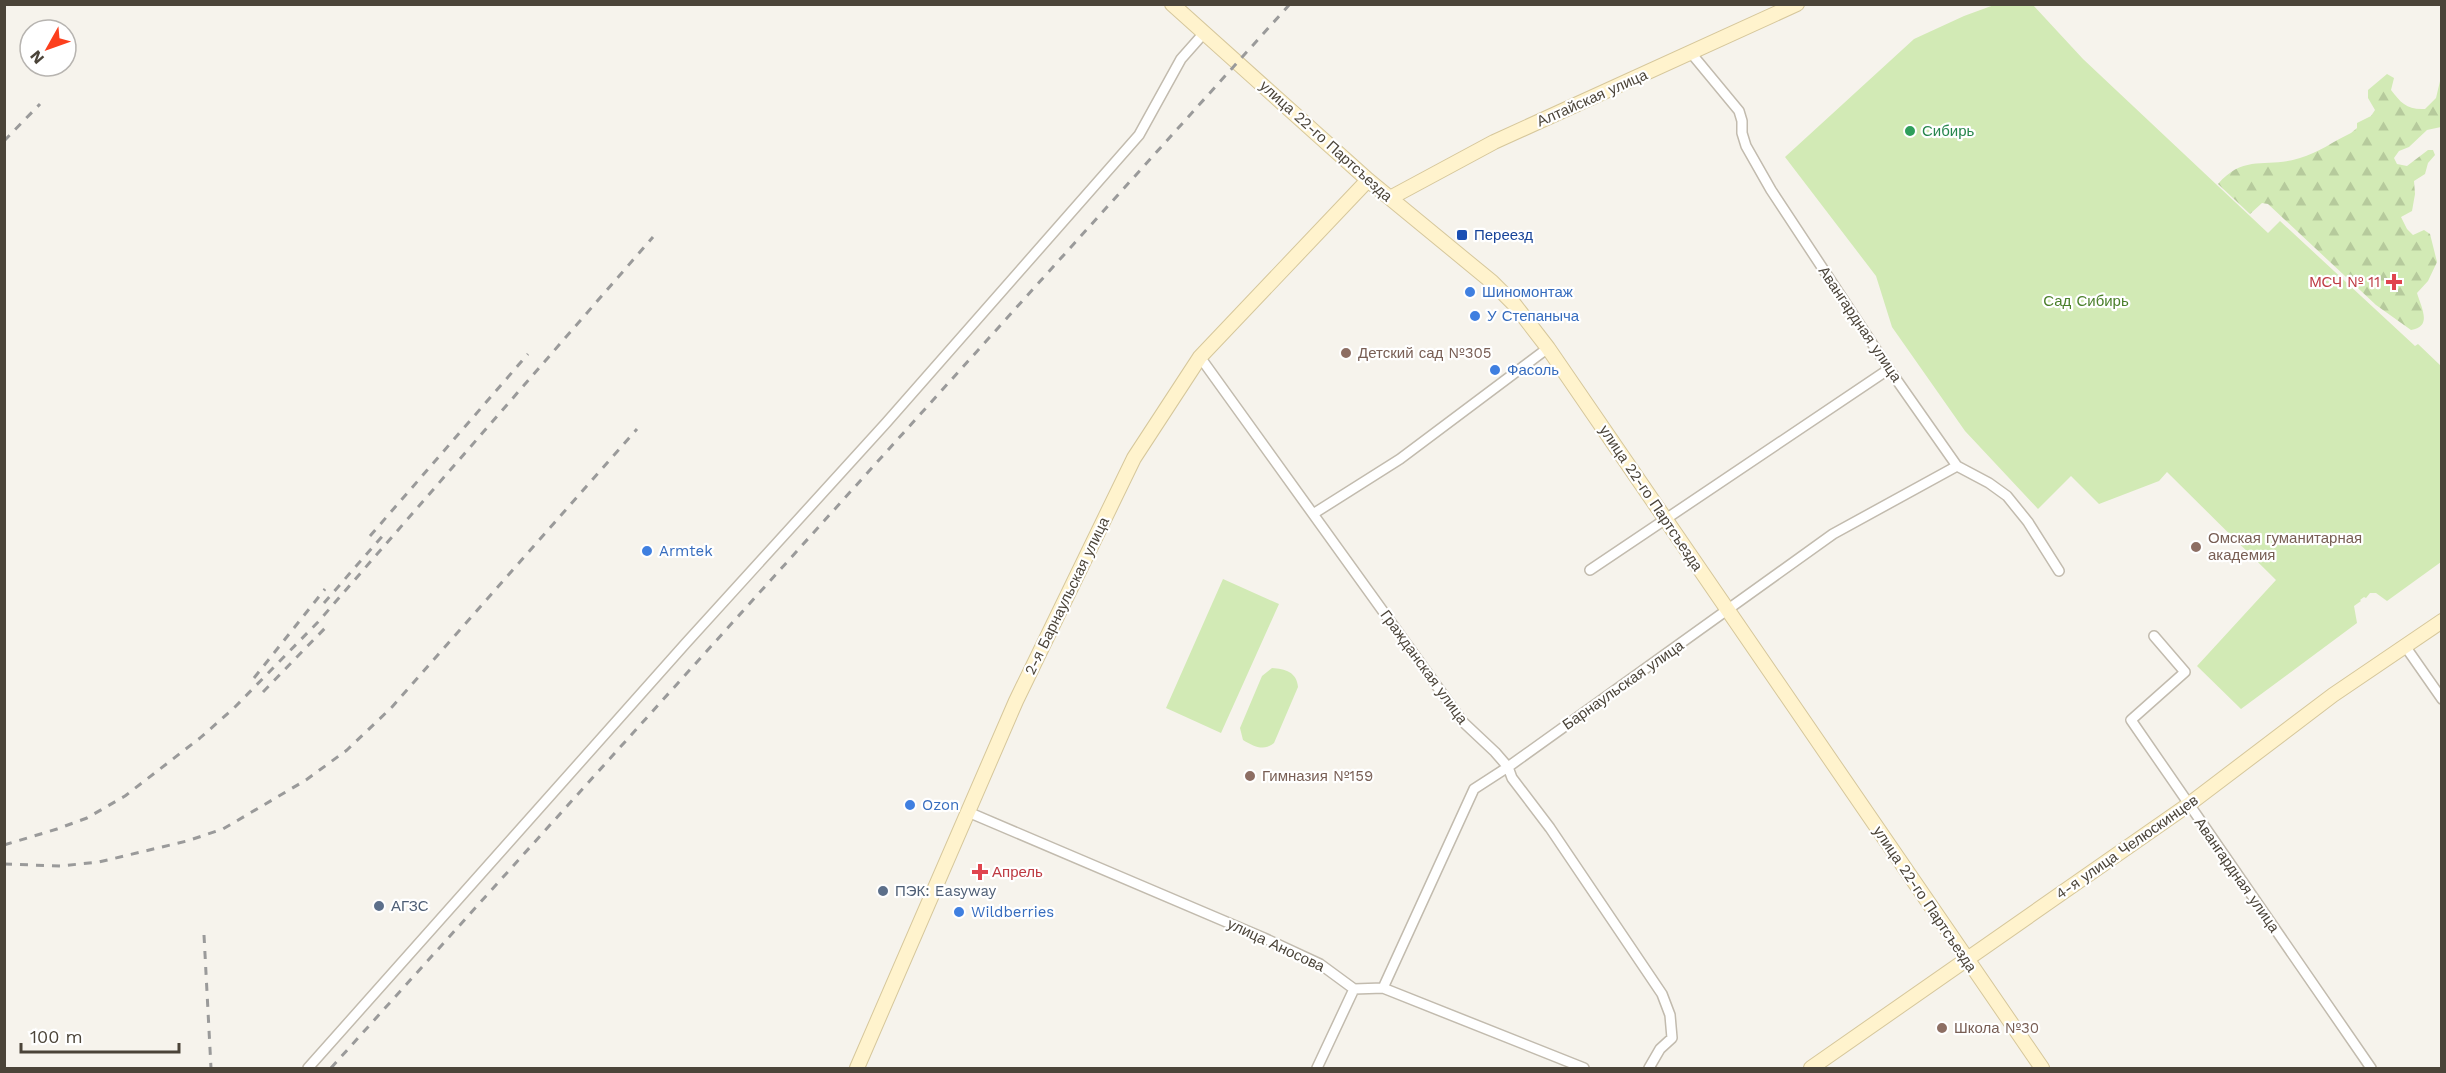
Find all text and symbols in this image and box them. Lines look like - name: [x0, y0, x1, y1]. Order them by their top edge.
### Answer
- north arrow: [18, 18, 78, 78]
- text: N: [26, 47, 48, 68]
- street label: Алтайская улица: [1534, 65, 1651, 131]
- street label: улица 22-го Партсъезда: [1256, 77, 1396, 206]
- place label: Сибирь: [1922, 122, 1975, 140]
- marker: Сибирь: [1903, 124, 1917, 138]
- place label: Переезд: [1474, 226, 1533, 244]
- marker: Переезд: [1455, 228, 1469, 242]
- street label: Авангардная улица: [1815, 263, 1906, 386]
- place label: МСЧ № 11: [2309, 273, 2380, 291]
- marker: МСЧ № 11: [2385, 273, 2403, 291]
- place label: Шиномонтаж: [1482, 283, 1573, 301]
- marker: Шиномонтаж: [1463, 285, 1477, 299]
- park label: Сад Сибирь: [2043, 292, 2129, 310]
- place label: У Степаныча: [1487, 307, 1580, 325]
- marker: У Степаныча: [1468, 309, 1482, 323]
- place label: Детский сад №305: [1358, 344, 1492, 362]
- marker: Детский сад №305: [1339, 346, 1353, 360]
- place label: Фасоль: [1507, 361, 1559, 379]
- marker: Фасоль: [1488, 363, 1502, 377]
- street label: улица 22-го Партсъезда: [1595, 422, 1707, 575]
- street label: 2-я Барнаульская улица: [1021, 514, 1113, 678]
- place label: Омская гуманитарная академия: [2208, 529, 2362, 564]
- marker: Омская гуманитарная академия: [2189, 540, 2203, 554]
- place label: Armtek: [659, 542, 713, 560]
- marker: Armtek: [640, 544, 654, 558]
- street label: Гражданская улица: [1377, 606, 1472, 728]
- street label: Барнаульская улица: [1559, 636, 1688, 734]
- place label: Гимназия №159: [1262, 767, 1373, 785]
- marker: Гимназия №159: [1243, 769, 1257, 783]
- street label: 4-я улица Челюскинцев: [2052, 791, 2202, 903]
- place label: Ozon: [922, 796, 959, 814]
- marker: Ozon: [903, 798, 917, 812]
- street label: Авангардная улица: [2191, 814, 2284, 936]
- street label: улица 22-го Партсъезда: [1869, 823, 1981, 976]
- place label: Апрель: [992, 863, 1043, 881]
- marker: Апрель: [973, 865, 987, 879]
- place label: ПЭК: Easyway: [895, 882, 997, 900]
- marker: ПЭК: Easyway: [876, 884, 890, 898]
- place label: АГЗС: [391, 897, 429, 915]
- marker: АГЗС: [372, 899, 386, 913]
- place label: Wildberries: [971, 903, 1054, 921]
- marker: Wildberries: [952, 905, 966, 919]
- street label: улица Аносова: [1225, 915, 1328, 976]
- scale bar: [21, 1016, 178, 1054]
- place label: Школа №30: [1954, 1019, 2039, 1037]
- marker: Школа №30: [1935, 1021, 1949, 1035]
- text: 100 m: [30, 1026, 83, 1047]

